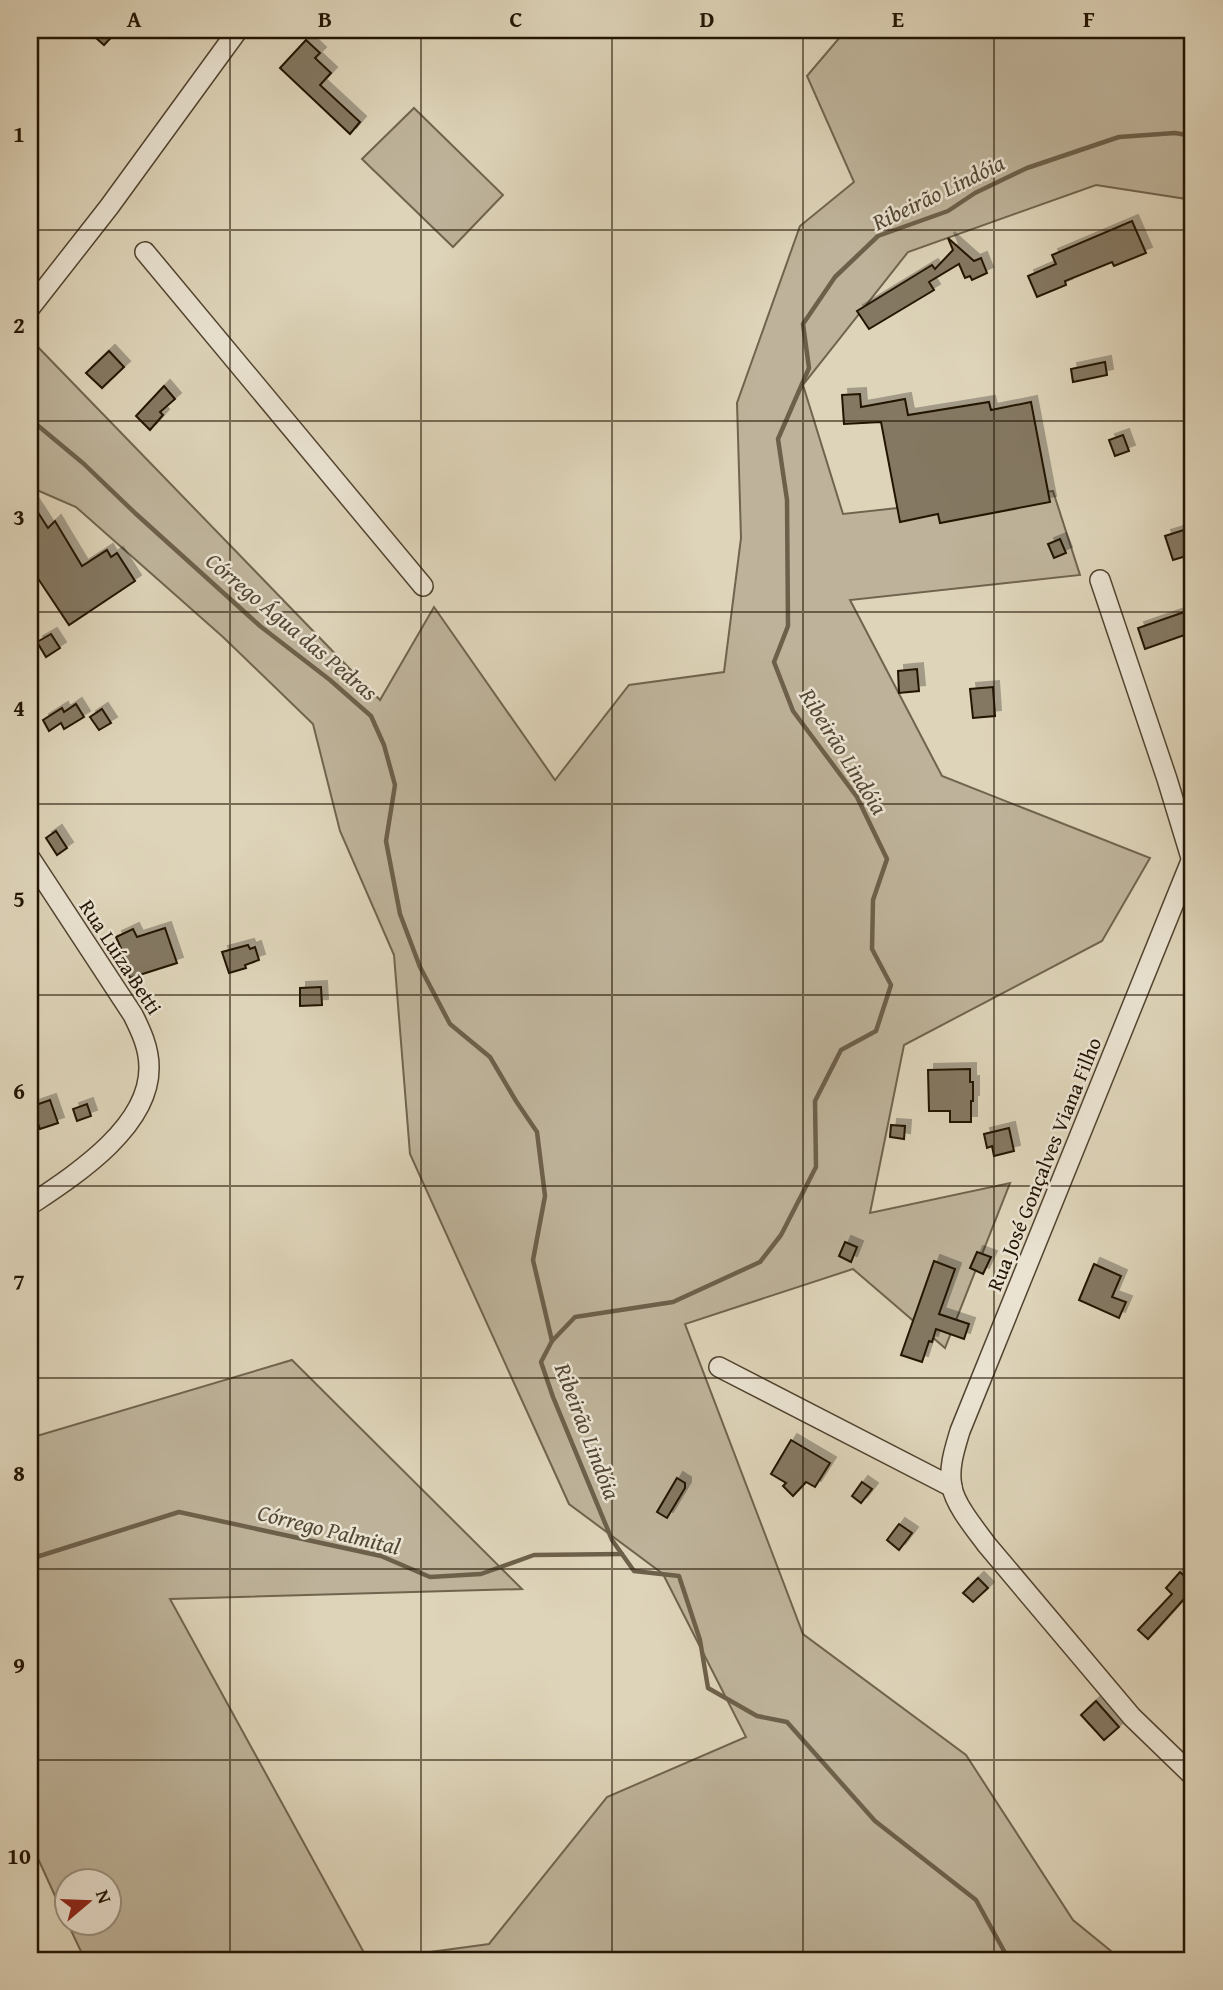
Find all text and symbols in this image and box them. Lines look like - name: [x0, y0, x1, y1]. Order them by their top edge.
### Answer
- text: A: [127, 2, 142, 35]
- text: B: [318, 2, 332, 35]
- text: C: [509, 2, 523, 35]
- text: D: [700, 2, 715, 35]
- text: E: [892, 2, 904, 35]
- text: F: [1083, 2, 1095, 35]
- text: 1: [13, 117, 25, 150]
- water label: Ribeirão Lindóia: [865, 146, 1010, 239]
- text: 2: [13, 308, 25, 341]
- text: 3: [13, 500, 25, 533]
- water label: Córrego Água das Pedras: [199, 544, 386, 708]
- water label: Ribeirão Lindóia: [791, 681, 896, 821]
- text: 4: [13, 691, 25, 724]
- text: 5: [13, 882, 25, 915]
- street label: Rua Luíza Betti: [72, 893, 170, 1021]
- street label: Rua José Gonçalves Viana Filho: [979, 1032, 1109, 1296]
- text: 6: [13, 1074, 25, 1107]
- text: 7: [13, 1265, 25, 1298]
- water label: Ribeirão Lindóia: [547, 1357, 629, 1504]
- text: 8: [13, 1456, 25, 1489]
- water label: Córrego Palmital: [254, 1495, 404, 1563]
- text: 9: [13, 1648, 25, 1681]
- text: 10: [7, 1839, 31, 1872]
- north arrow: [52, 1868, 122, 1938]
- text: N: [89, 1886, 119, 1907]

